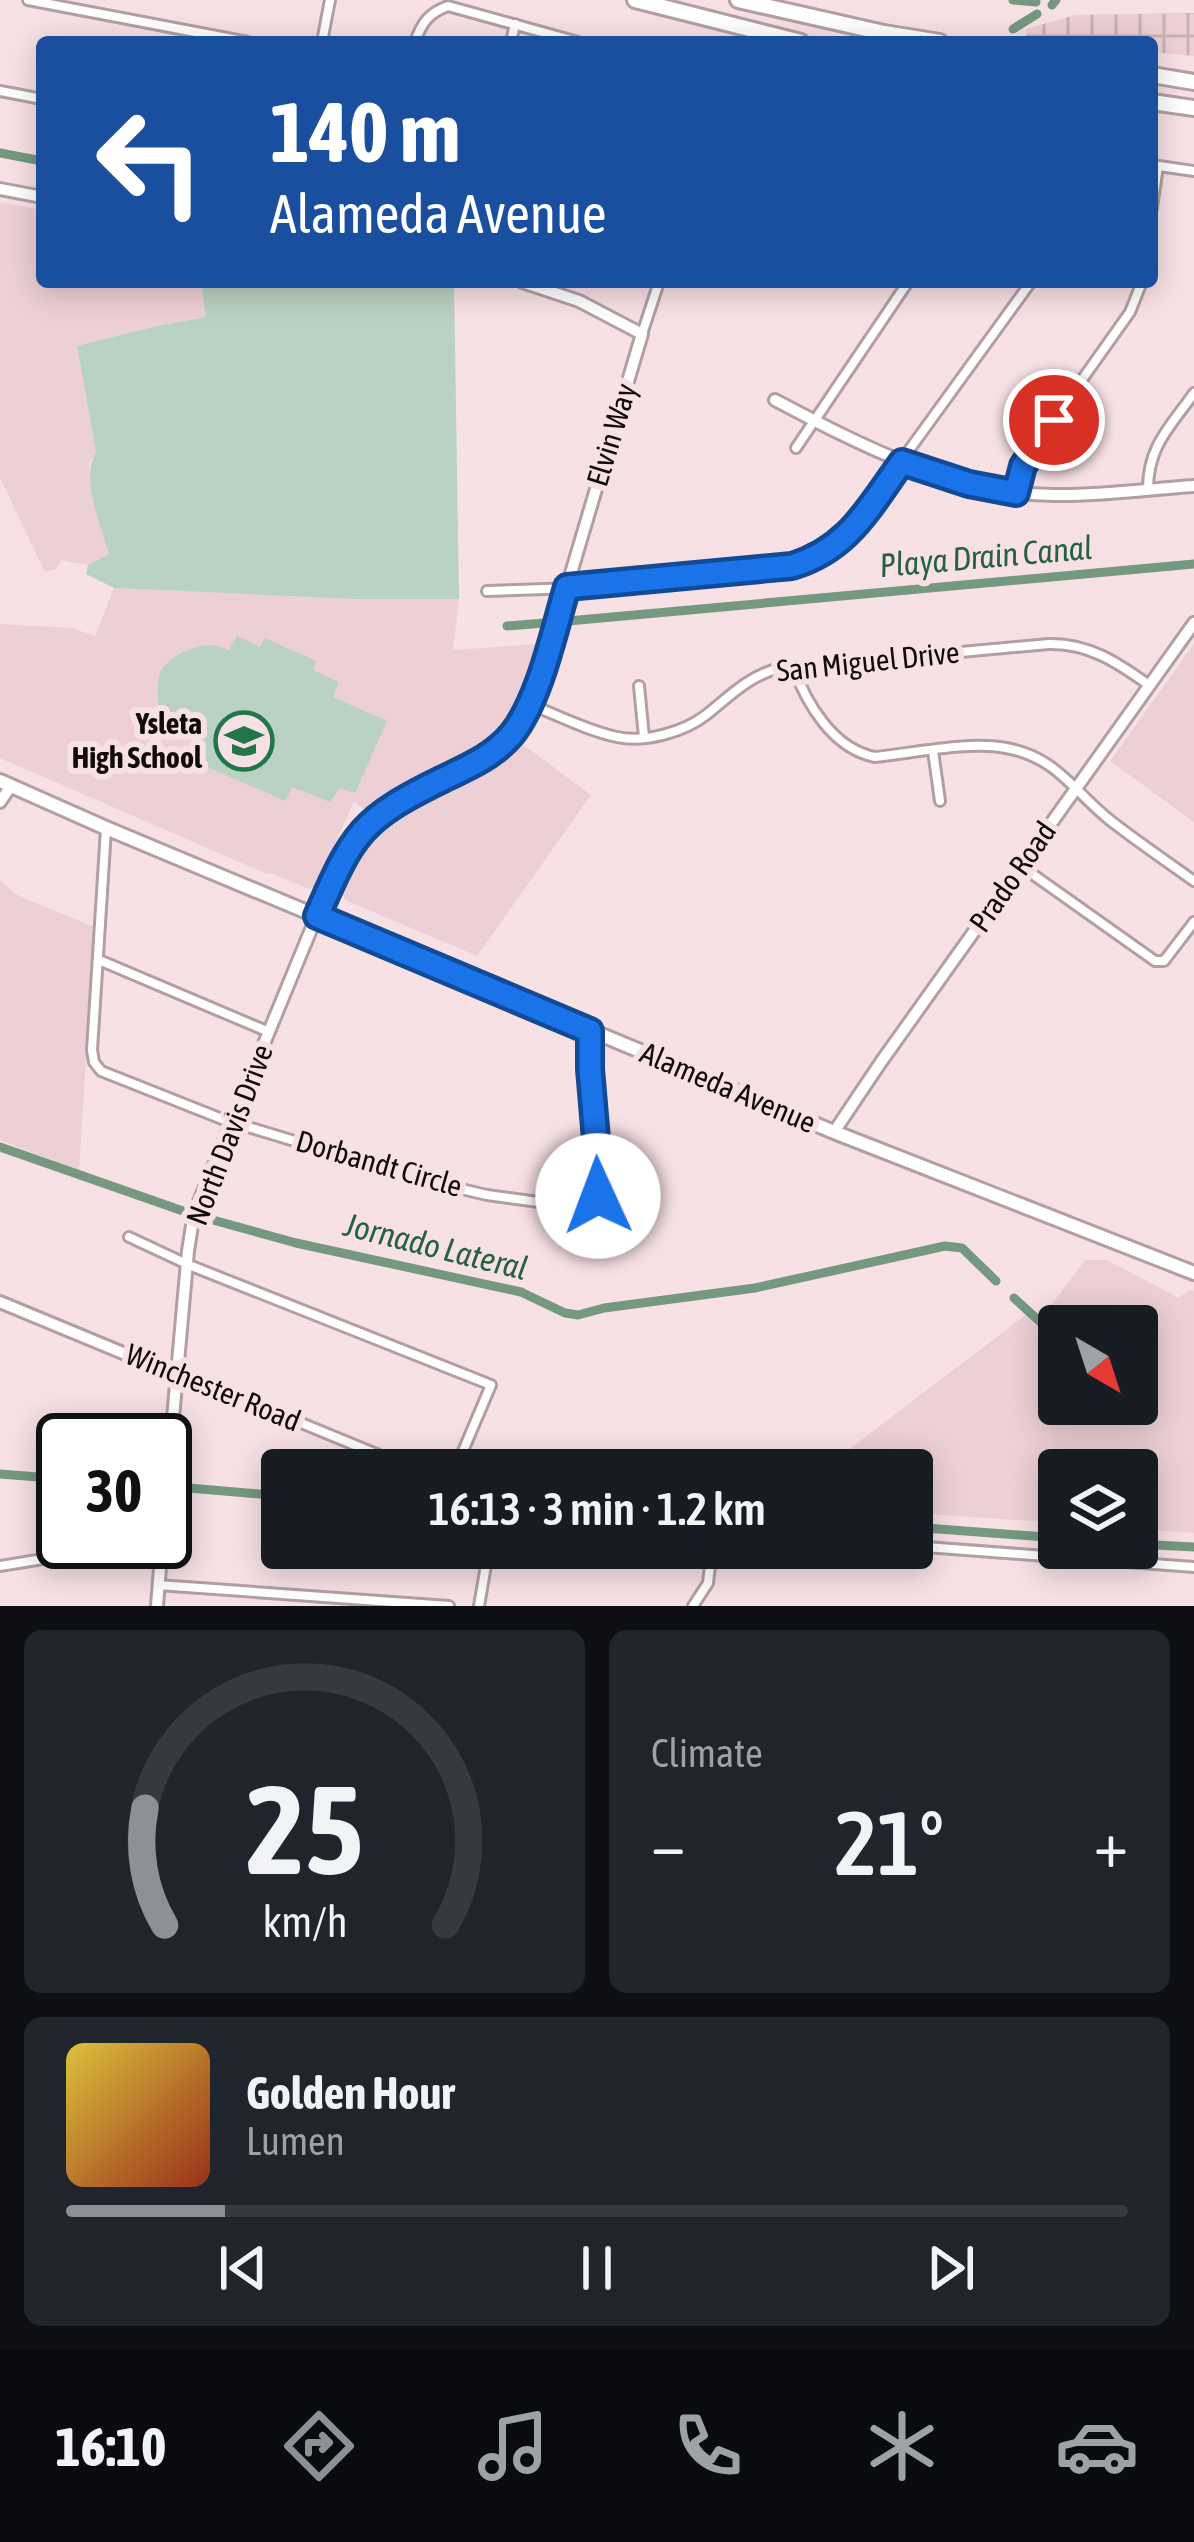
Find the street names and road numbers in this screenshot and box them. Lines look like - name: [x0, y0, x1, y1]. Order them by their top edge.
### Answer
- street label: Elvin Way: [579, 379, 643, 490]
- street label: San Miguel Drive: [775, 635, 961, 688]
- street label: Prado Road: [962, 815, 1062, 938]
- street label: Alameda Avenue: [636, 1035, 821, 1139]
- street label: North Davis Drive: [179, 1040, 279, 1230]
- street label: Dorbandt Circle: [292, 1123, 466, 1203]
- street label: Winchester Road: [121, 1337, 306, 1438]

